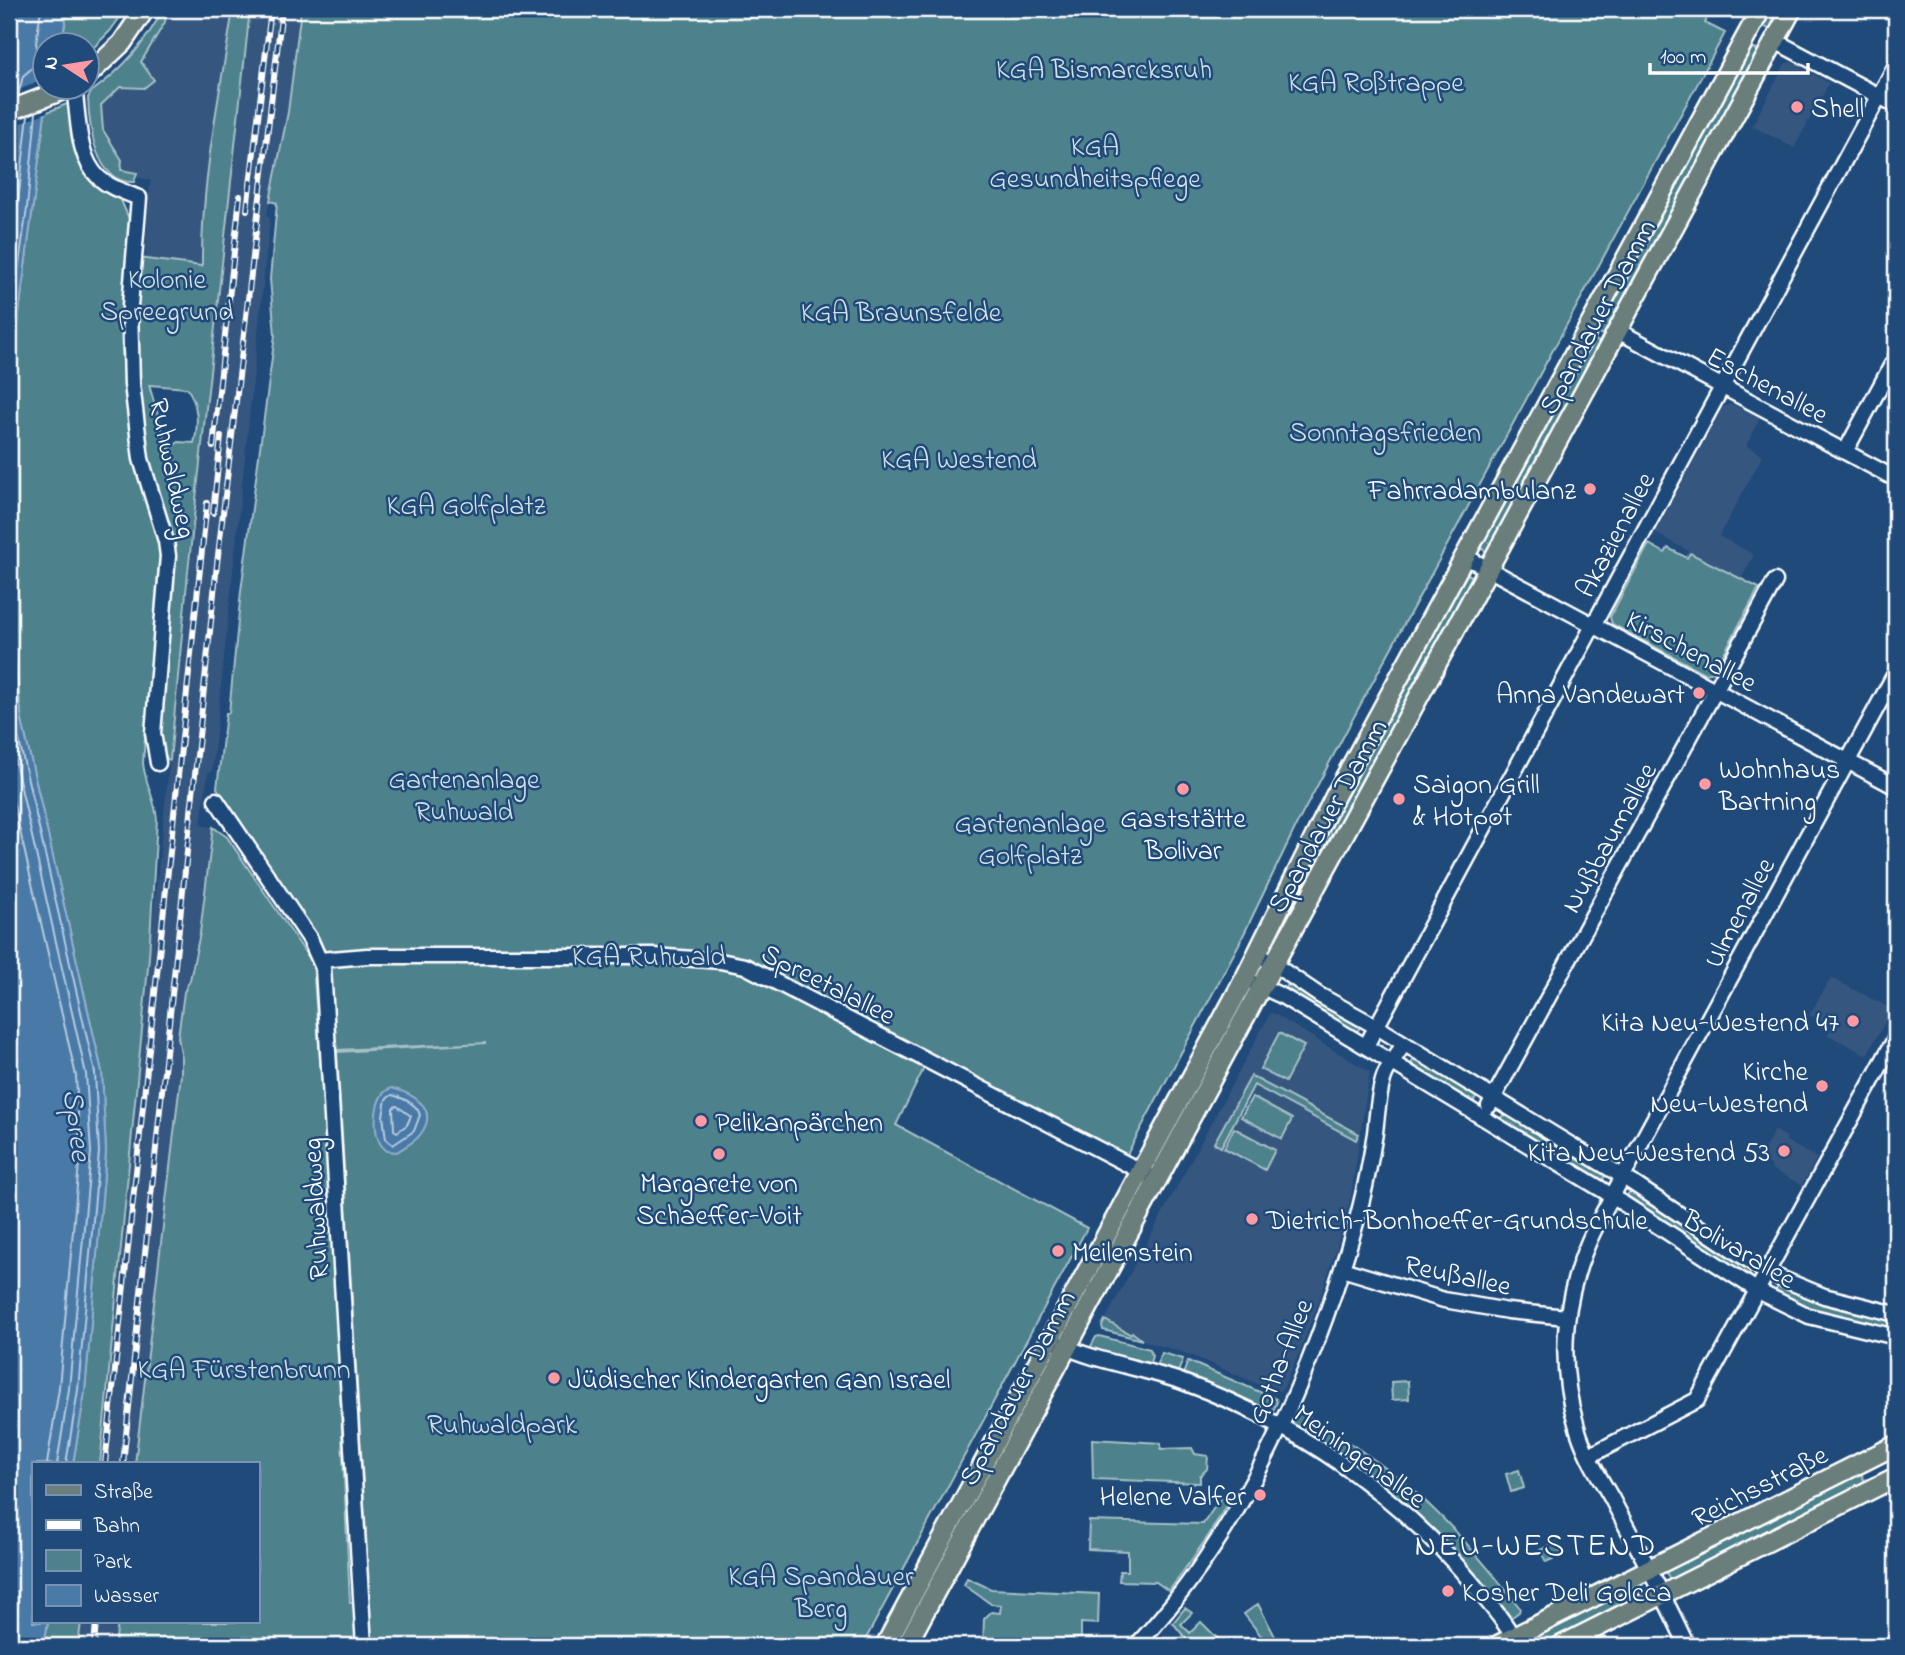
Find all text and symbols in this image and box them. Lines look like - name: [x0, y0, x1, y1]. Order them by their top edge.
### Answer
- north arrow: [32, 32, 102, 102]
- scale bar: [1650, 32, 1807, 76]
- text: 100 m: [1660, 43, 1706, 73]
- park label: KGA Bismarcksruh: [996, 51, 1212, 92]
- text: N: [37, 54, 66, 72]
- park label: KGA Roßtrappe: [1288, 64, 1464, 105]
- place label: Shell: [1811, 90, 1864, 131]
- marker: Shell: [1789, 99, 1805, 115]
- park label: KGA Gesundheitspflege: [989, 128, 1201, 201]
- street label: Spandauer Damm: [1530, 213, 1668, 423]
- park label: Kolonie Spreegrund: [100, 261, 234, 334]
- park label: KGA Braunsfelde: [801, 294, 1002, 335]
- street label: Eschenallee: [1698, 338, 1835, 437]
- street label: Ruhwaldweg: [136, 395, 205, 543]
- park label: Sonntagsfrieden: [1289, 414, 1481, 455]
- park label: KGA Westend: [881, 441, 1037, 482]
- street label: Akazienallee: [1567, 465, 1668, 606]
- place label: Fahrradambulanz: [1367, 472, 1576, 513]
- marker: Fahrradambulanz: [1582, 481, 1598, 497]
- park label: KGA Golfplatz: [387, 487, 546, 528]
- street label: Kirschenallee: [1617, 601, 1764, 705]
- place label: Anna Vandewart: [1496, 676, 1685, 717]
- marker: Anna Vandewart: [1691, 685, 1707, 701]
- street label: Spandauer Damm: [1259, 712, 1399, 921]
- place label: Wohnhaus Bartning: [1718, 751, 1840, 824]
- street label: Nußbaumallee: [1553, 755, 1670, 922]
- park label: Gartenanlage Ruhwald: [388, 761, 540, 834]
- place label: Saigon Grill & Hotpot: [1413, 766, 1540, 839]
- marker: Wohnhaus Bartning: [1697, 776, 1713, 792]
- marker: Gaststätte Bolivar: [1175, 781, 1191, 797]
- marker: Saigon Grill & Hotpot: [1391, 791, 1407, 807]
- place label: Gaststätte Bolivar: [1120, 800, 1246, 873]
- park label: Gartenanlage Golfplatz: [954, 805, 1106, 878]
- street label: Ulmenallee: [1695, 851, 1788, 976]
- street label: Spreetalallee: [753, 935, 902, 1038]
- park label: KGA Ruhwald: [572, 938, 726, 979]
- place label: Kita Neu-Westend 47: [1601, 1004, 1839, 1045]
- marker: Kita Neu-Westend 47: [1845, 1013, 1861, 1029]
- place label: Kirche Neu-Westend: [1650, 1053, 1808, 1126]
- marker: Kirche Neu-Westend: [1814, 1078, 1830, 1094]
- water label: Spree: [49, 1087, 101, 1165]
- place label: Pelikanpärchen: [715, 1104, 883, 1145]
- marker: Pelikanpärchen: [693, 1113, 709, 1129]
- place label: Kita Neu-Westend 53: [1527, 1134, 1770, 1175]
- street label: Ruhwaldweg: [293, 1137, 342, 1281]
- marker: Kita Neu-Westend 53: [1776, 1143, 1792, 1159]
- marker: Margarete von Schaeffer-Voit: [711, 1146, 727, 1162]
- place label: Margarete von Schaeffer-Voit: [636, 1165, 802, 1238]
- street label: Bolivarallee: [1673, 1200, 1803, 1301]
- place label: Dietrich-Bonhoeffer-Grundschule: [1265, 1202, 1648, 1243]
- marker: Dietrich-Bonhoeffer-Grundschule: [1244, 1211, 1260, 1227]
- place label: Meilenstein: [1072, 1234, 1193, 1275]
- marker: Meilenstein: [1050, 1243, 1066, 1259]
- street label: Reußallee: [1400, 1246, 1515, 1309]
- street label: Spandauer Damm: [950, 1284, 1088, 1494]
- street label: Gotha-Allee: [1238, 1293, 1326, 1431]
- park label: KGA Fürstenbrunn: [137, 1351, 351, 1392]
- place label: Jüdischer Kindergarten Gan Israel: [568, 1361, 950, 1402]
- marker: Jüdischer Kindergarten Gan Israel: [546, 1370, 562, 1386]
- street label: Meiningenallee: [1284, 1395, 1434, 1520]
- park label: Ruhwaldpark: [427, 1406, 578, 1447]
- street label: Reichsstraße: [1685, 1436, 1836, 1540]
- legend: [32, 1462, 259, 1624]
- text: Straße: [94, 1478, 153, 1508]
- place label: Helene Valfer: [1099, 1478, 1246, 1519]
- marker: Helene Valfer: [1252, 1487, 1268, 1503]
- text: Bahn: [93, 1512, 140, 1542]
- district label: NEU-WESTEND: [1415, 1524, 1657, 1571]
- text: Park: [94, 1548, 133, 1578]
- park label: KGA Spandauer Berg: [728, 1558, 914, 1631]
- place label: Kosher Deli Golcca: [1462, 1574, 1672, 1615]
- text: Wasser: [94, 1582, 159, 1612]
- marker: Kosher Deli Golcca: [1440, 1583, 1456, 1599]

